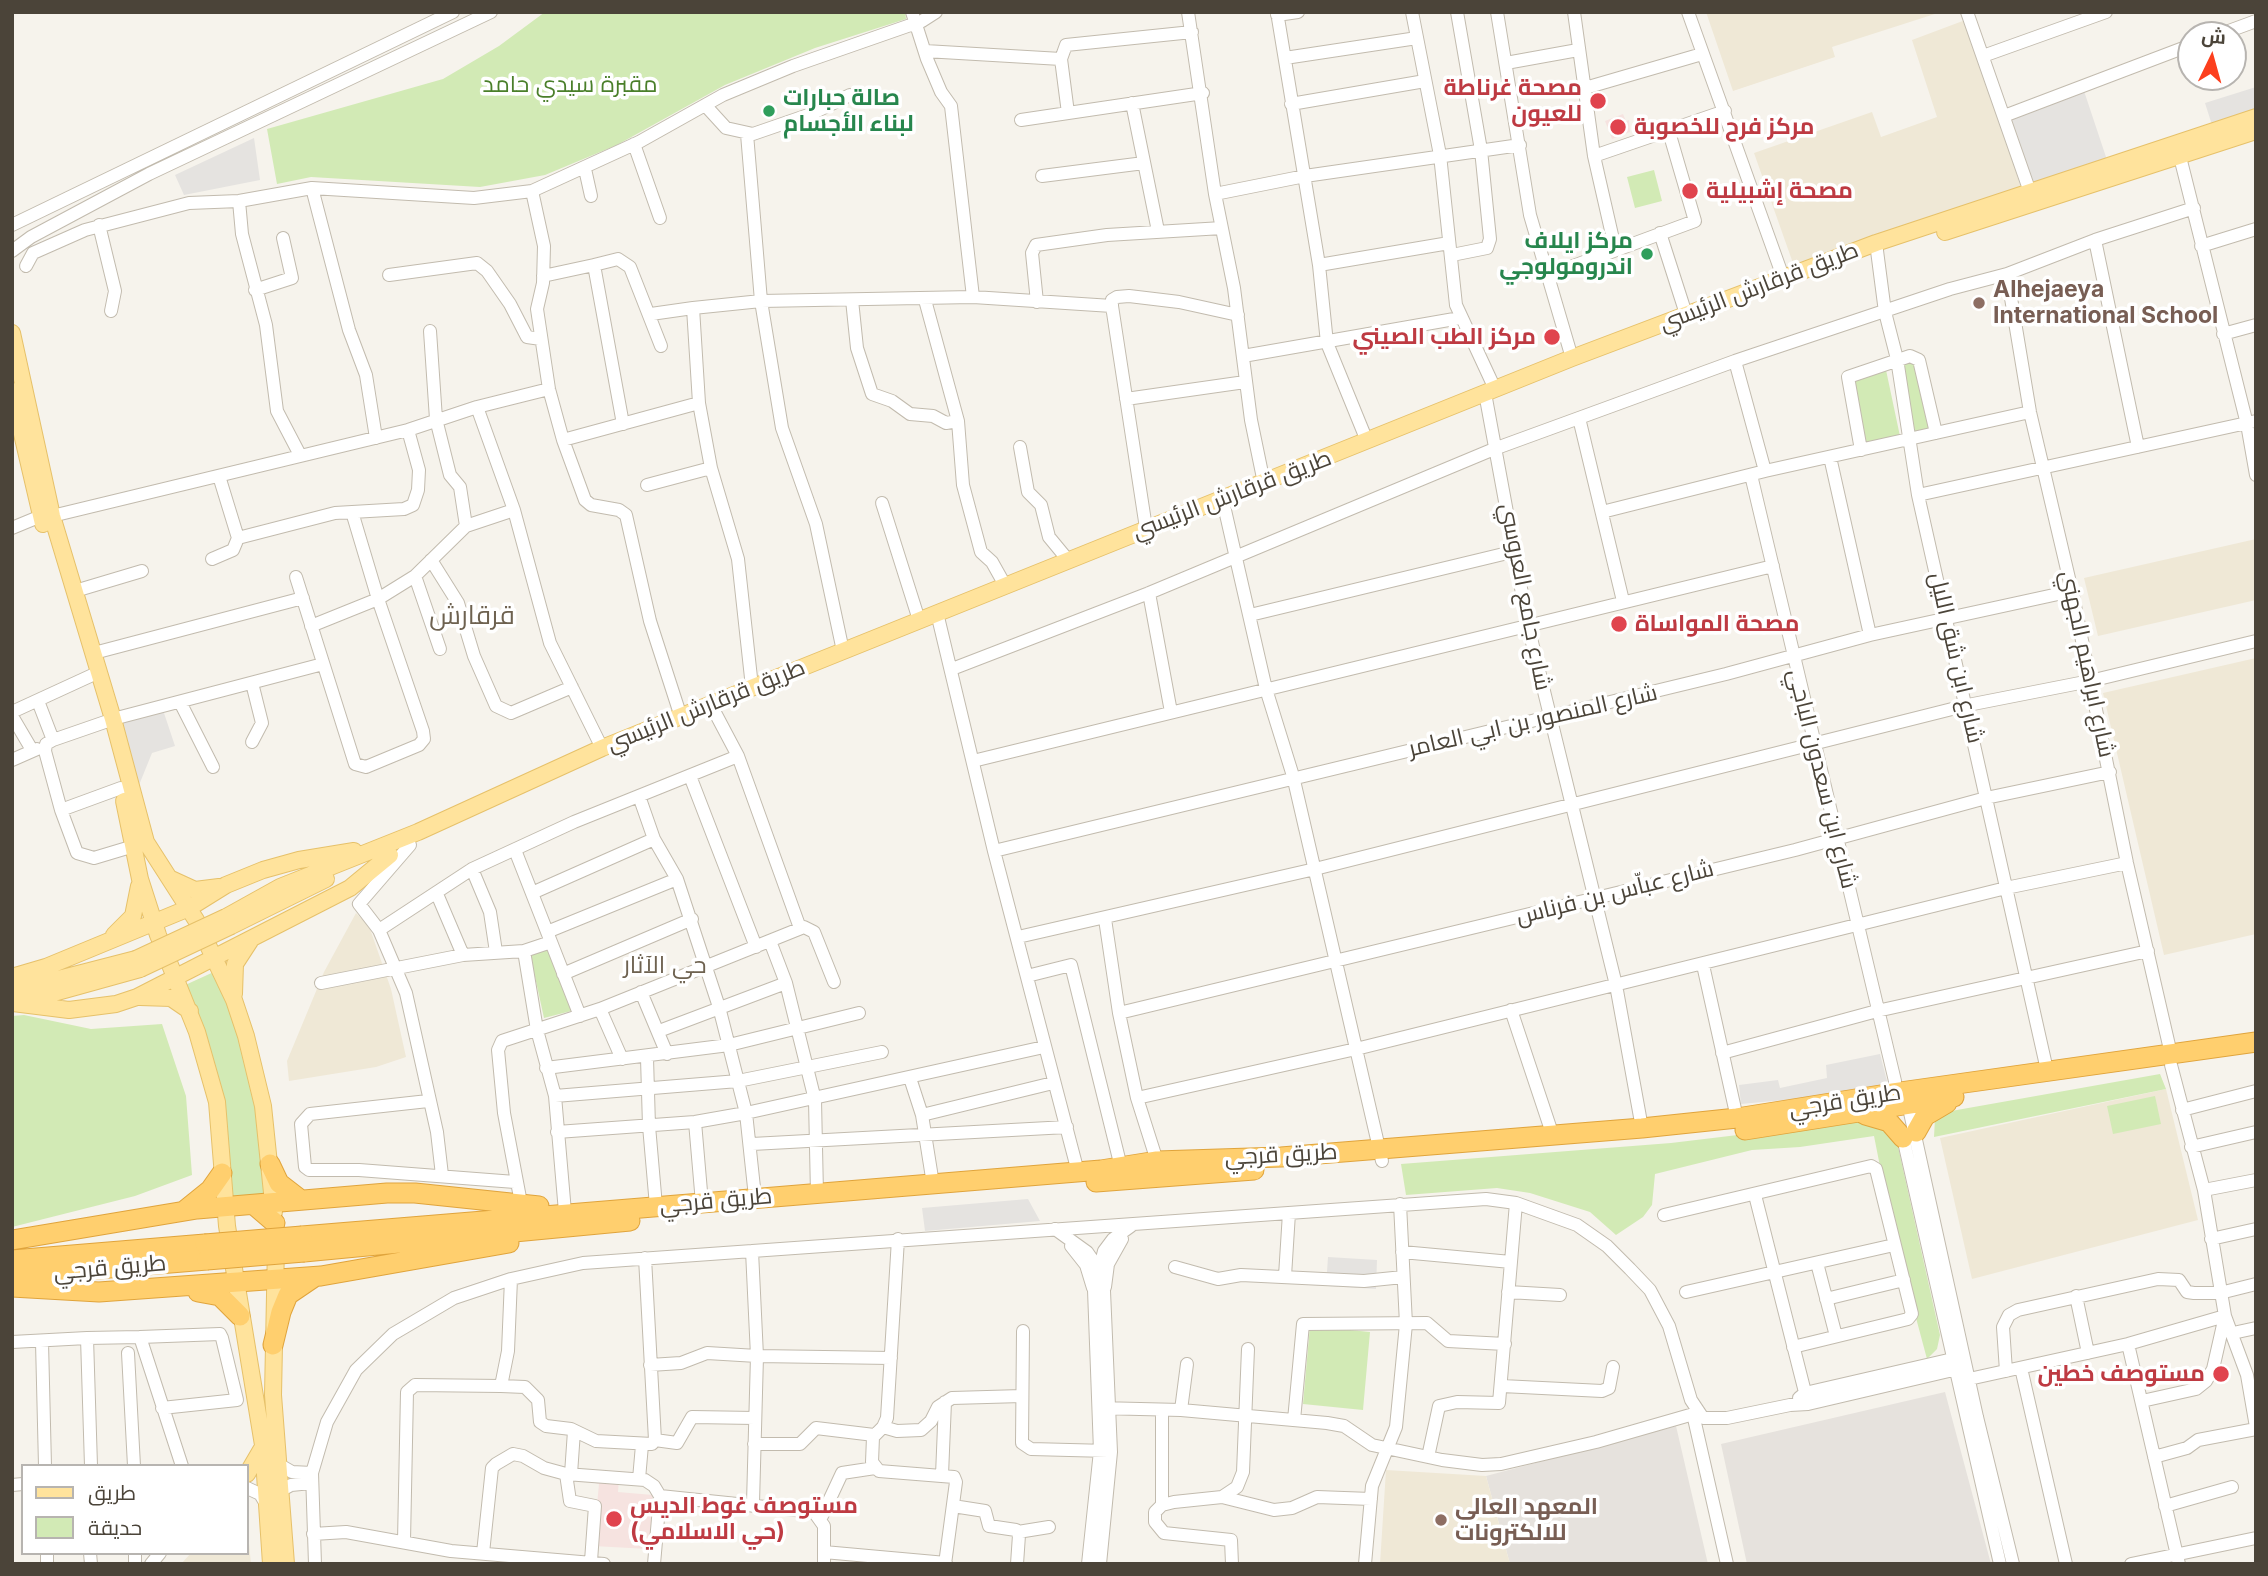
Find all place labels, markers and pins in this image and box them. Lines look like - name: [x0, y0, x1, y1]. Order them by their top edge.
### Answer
- place label: مصحة غرناطة للعيون: [1444, 74, 1582, 128]
- place label: صالة حبارات لبناء الأجسام: [783, 84, 914, 138]
- marker: مصحة غرناطة للعيون: [1588, 91, 1608, 111]
- marker: صالة حبارات لبناء الأجسام: [761, 103, 777, 119]
- place label: مركز فرح للخصوبة: [1634, 113, 1814, 141]
- marker: مركز فرح للخصوبة: [1608, 117, 1628, 137]
- place label: مصحة إشبيلية: [1706, 177, 1853, 205]
- marker: مصحة إشبيلية: [1680, 181, 1700, 201]
- place label: مركز ايلاف اندرومولوجي: [1499, 227, 1633, 281]
- marker: مركز ايلاف اندرومولوجي: [1639, 246, 1655, 262]
- place label: Alhejaeya International School: [1993, 276, 2218, 330]
- marker: Alhejaeya International School: [1971, 295, 1987, 311]
- place label: مركز الطب الصيني: [1352, 323, 1536, 351]
- marker: مركز الطب الصيني: [1542, 327, 1562, 347]
- place label: مصحة المواساة: [1635, 610, 1800, 638]
- marker: مصحة المواساة: [1609, 614, 1629, 634]
- place label: مستوصف خطين: [2038, 1360, 2205, 1388]
- marker: مستوصف خطين: [2211, 1364, 2231, 1384]
- place label: مستوصف غوط الديس (حي الاسلامي): [630, 1492, 858, 1546]
- place label: المعهد العالي للالكترونات: [1455, 1493, 1598, 1547]
- marker: مستوصف غوط الديس (حي الاسلامي): [604, 1509, 624, 1529]
- marker: المعهد العالي للالكترونات: [1433, 1512, 1449, 1528]

